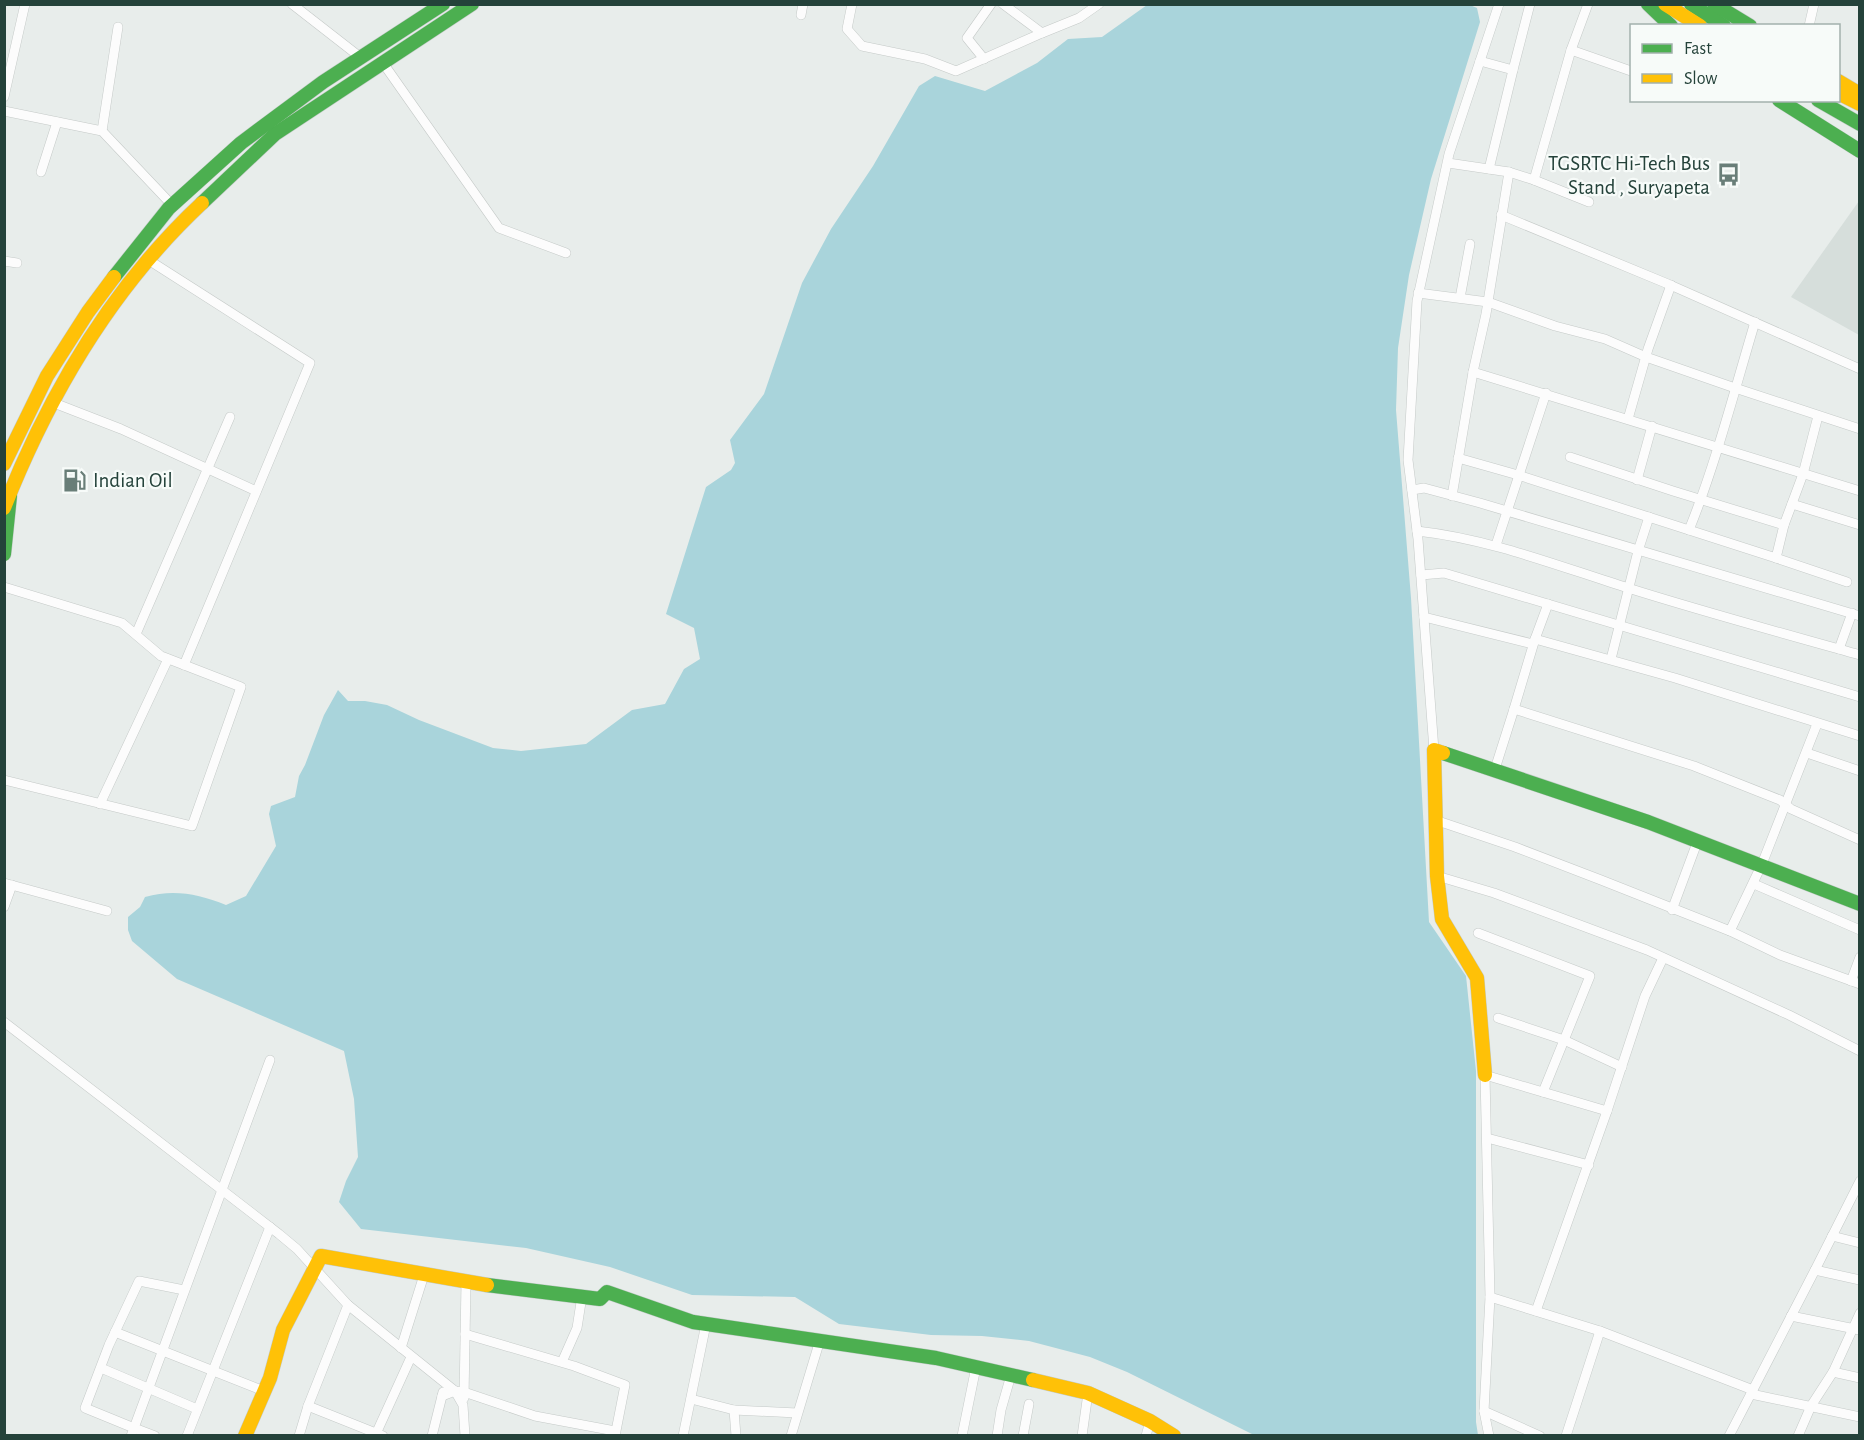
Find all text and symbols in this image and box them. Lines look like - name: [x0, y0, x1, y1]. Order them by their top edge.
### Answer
- legend: [1630, 24, 1840, 102]
- text: Fast: [1684, 40, 1712, 58]
- text: Slow: [1684, 70, 1717, 88]
- place label: TGSRTC Hi-Tech Bus Stand , Suryapeta: [1548, 153, 1710, 198]
- bus stop icon: TGSRTC Hi-Tech Bus Stand , Suryapeta: [1715, 162, 1741, 188]
- fuel station icon: Indian Oil: [62, 467, 88, 493]
- place label: Indian Oil: [93, 470, 173, 491]

